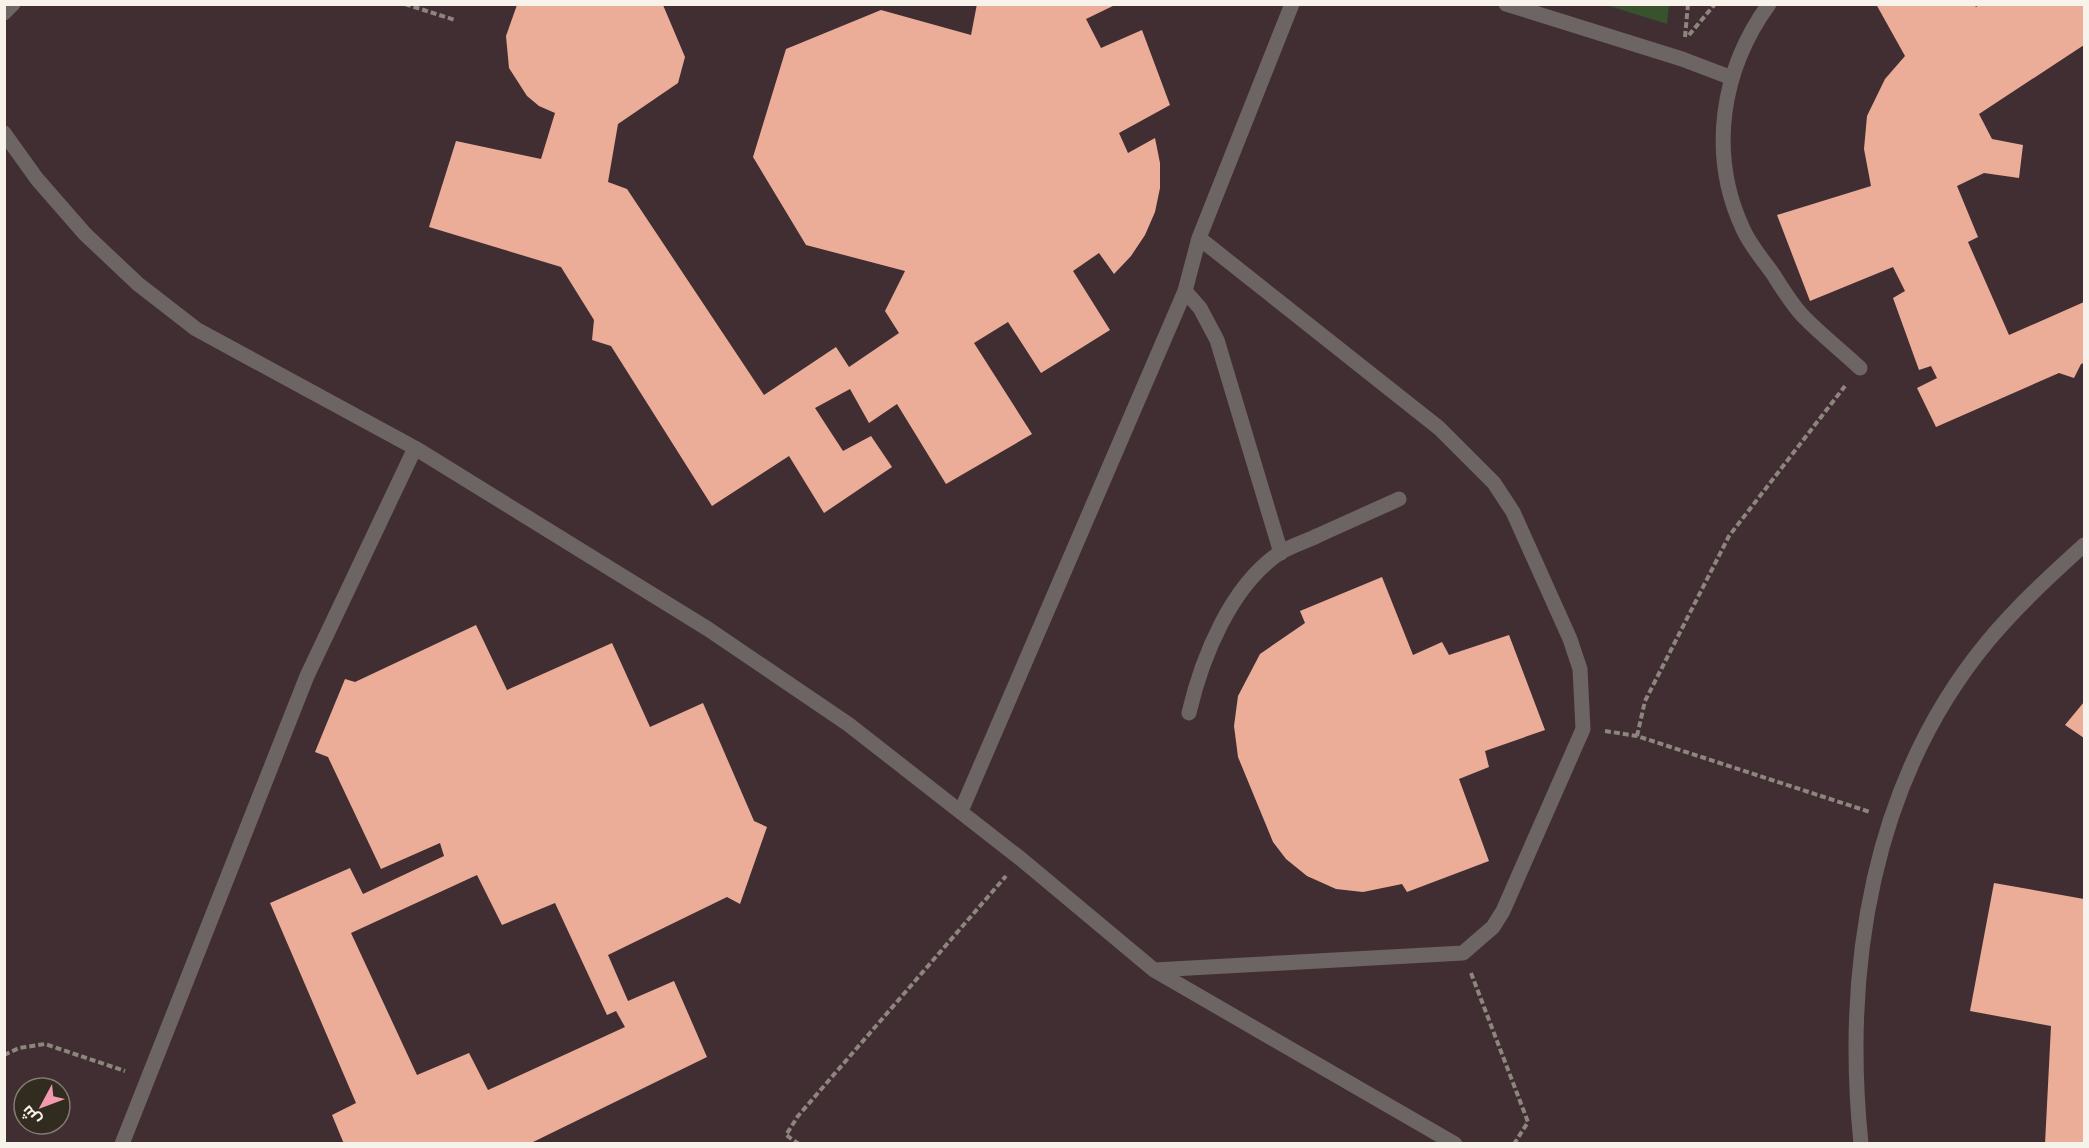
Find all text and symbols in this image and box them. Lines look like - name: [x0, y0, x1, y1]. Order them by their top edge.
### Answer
- north arrow: [12, 1076, 72, 1136]
- text: ش: [17, 1102, 45, 1129]

